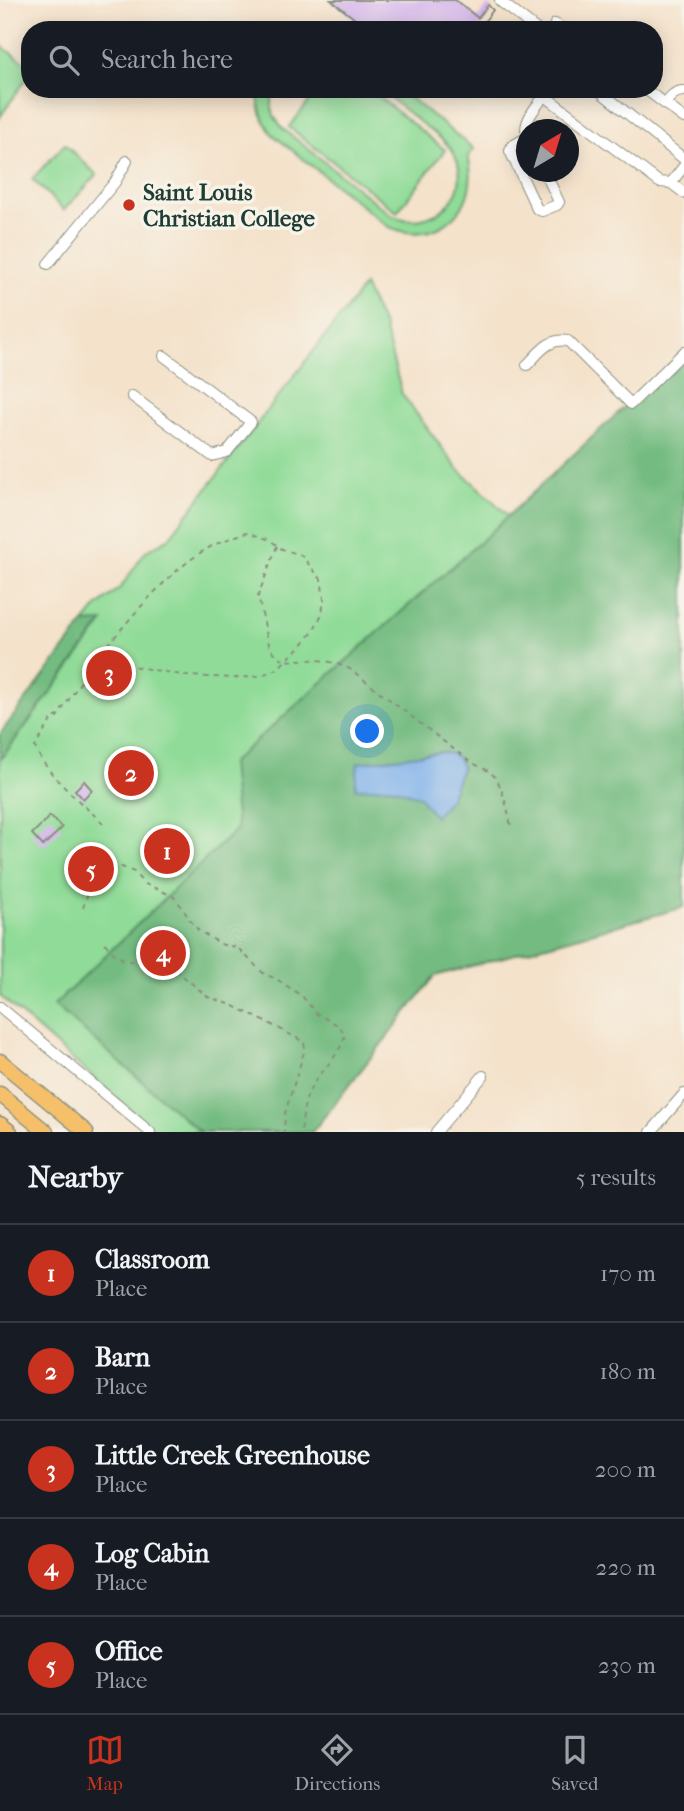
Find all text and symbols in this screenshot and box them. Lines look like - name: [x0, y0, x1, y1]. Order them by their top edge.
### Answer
- search box: [21, 21, 663, 98]
- icon: search: [45, 41, 83, 79]
- text: Search here: [101, 44, 233, 75]
- north arrow: [516, 119, 579, 182]
- place label: Saint Louis Christian College: [143, 179, 316, 232]
- marker: Saint Louis Christian College: [121, 197, 137, 213]
- pin: 3: [86, 647, 132, 699]
- your location: [350, 714, 384, 748]
- pin: 2: [108, 747, 154, 799]
- pin: 1: [144, 825, 190, 877]
- pin: 5: [68, 843, 114, 895]
- pin: 4: [140, 927, 186, 979]
- text: Nearby: [28, 1160, 123, 1195]
- text: 5 results: [576, 1164, 656, 1191]
- text: Classroom: [95, 1244, 210, 1275]
- text: 1: [47, 1260, 55, 1287]
- text: 170 m: [600, 1260, 656, 1287]
- text: Place: [95, 1275, 147, 1302]
- text: Barn: [95, 1342, 150, 1373]
- text: 2: [45, 1358, 57, 1385]
- text: 180 m: [599, 1358, 656, 1385]
- text: Place: [95, 1373, 147, 1400]
- text: Little Creek Greenhouse: [95, 1440, 370, 1471]
- text: 3: [46, 1456, 56, 1483]
- text: 200 m: [595, 1456, 656, 1483]
- text: Place: [95, 1471, 147, 1498]
- text: Log Cabin: [95, 1538, 209, 1569]
- text: 4: [44, 1554, 58, 1581]
- text: 220 m: [596, 1554, 656, 1581]
- text: Place: [95, 1569, 147, 1596]
- text: Office: [95, 1636, 163, 1667]
- text: 5: [46, 1652, 56, 1679]
- text: 230 m: [598, 1652, 656, 1679]
- text: Place: [95, 1667, 147, 1694]
- tab: Map: [86, 1731, 124, 1795]
- tab: Directions: [295, 1731, 380, 1795]
- tab: Saved: [551, 1731, 598, 1795]

